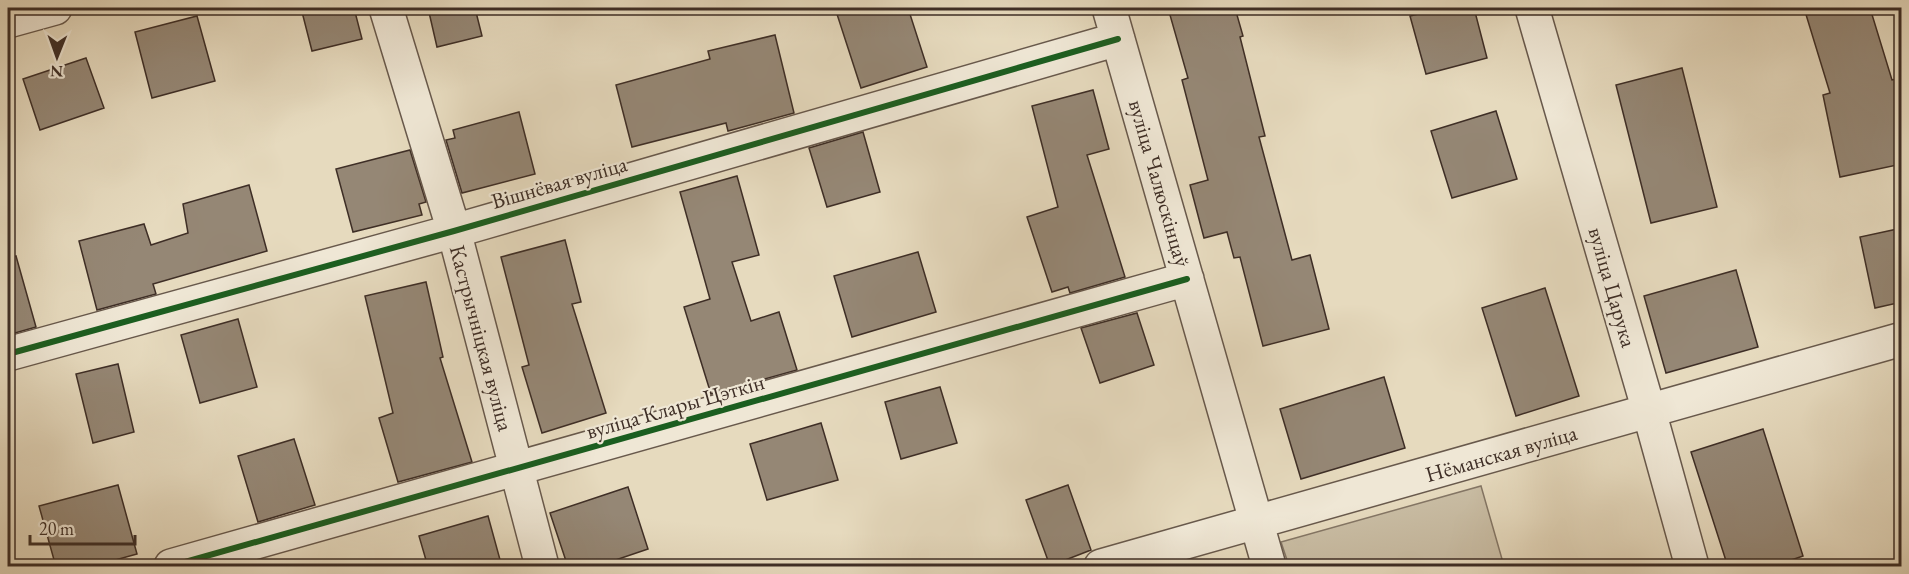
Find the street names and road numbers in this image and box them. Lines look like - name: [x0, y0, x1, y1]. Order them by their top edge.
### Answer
- street label: вуліца Чалюскінцаў: [1122, 96, 1197, 271]
- street label: Вішнёвая вуліца: [488, 149, 631, 216]
- street label: вуліца Царука: [1582, 224, 1644, 351]
- street label: Кастрычніцкая вуліца: [443, 242, 520, 435]
- street label: вуліца Клары Цэткін: [583, 367, 768, 446]
- street label: Нёманская вуліца: [1422, 418, 1580, 489]

